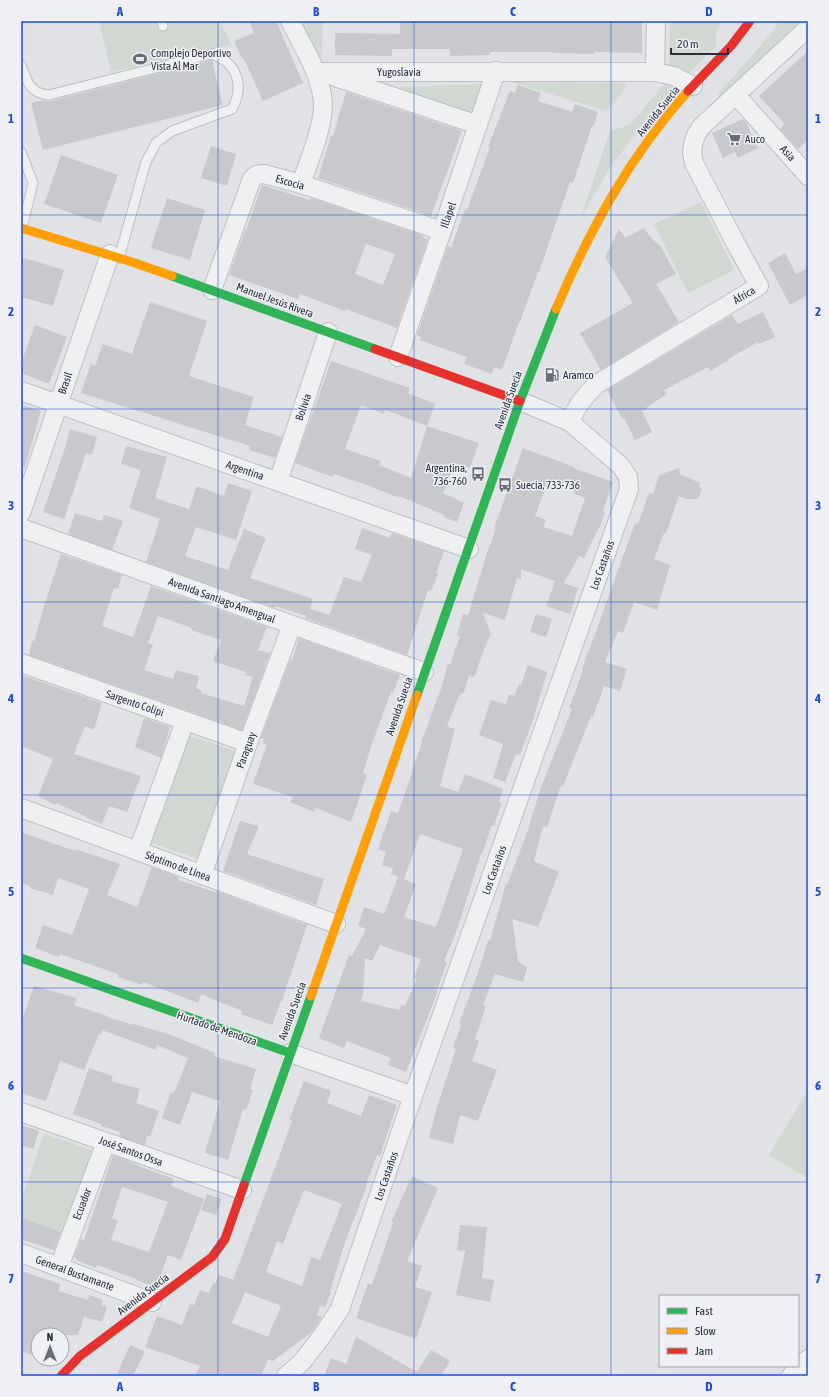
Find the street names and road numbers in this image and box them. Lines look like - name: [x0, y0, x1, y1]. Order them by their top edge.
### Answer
- street label: Yugoslavia: [377, 66, 421, 78]
- street label: Avenida Suecia: [634, 83, 682, 139]
- street label: Asia: [778, 143, 798, 163]
- street label: Escocia: [274, 172, 306, 192]
- street label: Illapel: [438, 200, 458, 230]
- street label: Manuel Jesús Rivera: [235, 280, 315, 320]
- street label: África: [731, 284, 757, 306]
- street label: Avenida Suecia: [492, 369, 524, 431]
- street label: Brasil: [56, 370, 74, 396]
- street label: Bolivia: [293, 392, 313, 422]
- street label: Argentina: [224, 458, 266, 482]
- street label: Los Castaños: [588, 539, 616, 591]
- street label: Avenida Santiago Amengual: [167, 575, 277, 625]
- street label: Avenida Suecia: [383, 675, 415, 737]
- street label: Sargento Colipi: [104, 687, 166, 719]
- street label: Paraguay: [234, 730, 258, 770]
- street label: Los Castaños: [480, 844, 508, 896]
- street label: Séptimo de Línea: [143, 849, 213, 883]
- street label: Avenida Suecia: [276, 980, 308, 1042]
- street label: Hurtado de Mendoza: [175, 1009, 259, 1047]
- street label: José Santos Ossa: [97, 1134, 165, 1168]
- street label: Los Castaños: [372, 1150, 400, 1202]
- street label: Ecuador: [71, 1186, 94, 1221]
- street label: General Bustamante: [34, 1253, 116, 1293]
- street label: Avenida Suecia: [115, 1271, 171, 1317]

